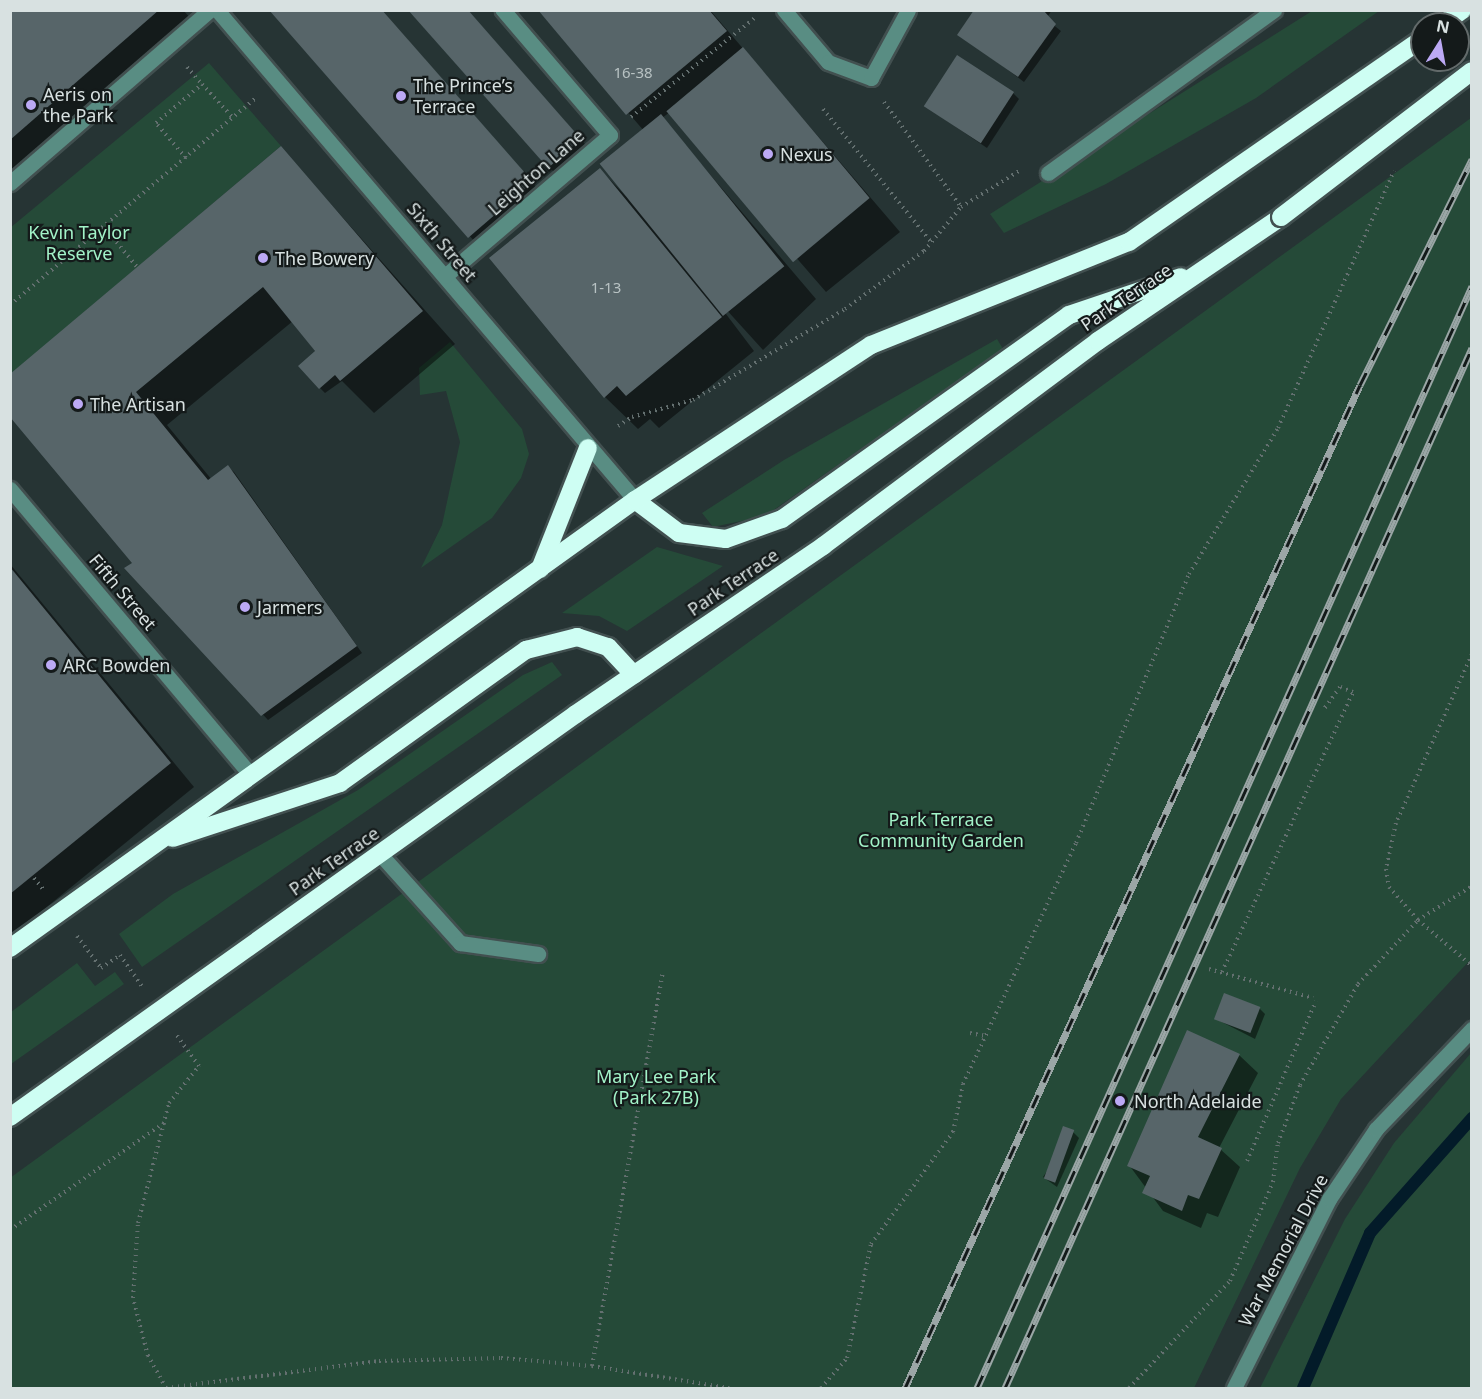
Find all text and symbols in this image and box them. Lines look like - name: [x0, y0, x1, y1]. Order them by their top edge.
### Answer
- north arrow: [1410, 12, 1470, 72]
- text: N: [1435, 14, 1452, 38]
- house number: 16-38: [613, 64, 653, 82]
- place label: The Prince’s Terrace: [413, 75, 513, 118]
- place label: Aeris on the Park: [43, 84, 113, 127]
- marker: The Prince’s Terrace: [394, 89, 408, 103]
- marker: Aeris on the Park: [24, 98, 38, 112]
- street label: Leighton Lane: [483, 124, 589, 220]
- place label: Nexus: [780, 143, 833, 165]
- marker: Nexus: [761, 147, 775, 161]
- street label: Sixth Street: [403, 198, 481, 286]
- park label: Kevin Taylor Reserve: [28, 222, 130, 264]
- place label: The Bowery: [275, 247, 374, 269]
- marker: The Bowery: [256, 251, 270, 265]
- street label: Park Terrace: [1076, 259, 1176, 335]
- house number: 1-13: [591, 279, 621, 297]
- place label: The Artisan: [90, 393, 186, 415]
- marker: The Artisan: [71, 397, 85, 411]
- street label: Park Terrace: [683, 544, 783, 620]
- street label: Fifth Street: [85, 550, 161, 634]
- place label: Jarmers: [257, 596, 322, 618]
- marker: Jarmers: [238, 600, 252, 614]
- place label: ARC Bowden: [63, 654, 170, 676]
- marker: ARC Bowden: [44, 658, 58, 672]
- park label: Park Terrace Community Garden: [858, 809, 1024, 852]
- street label: Park Terrace: [285, 822, 383, 900]
- park label: Mary Lee Park (Park 27B): [596, 1066, 716, 1108]
- place label: North Adelaide: [1134, 1090, 1262, 1112]
- marker: North Adelaide: [1111, 1092, 1129, 1110]
- street label: War Memorial Drive: [1234, 1170, 1332, 1330]

